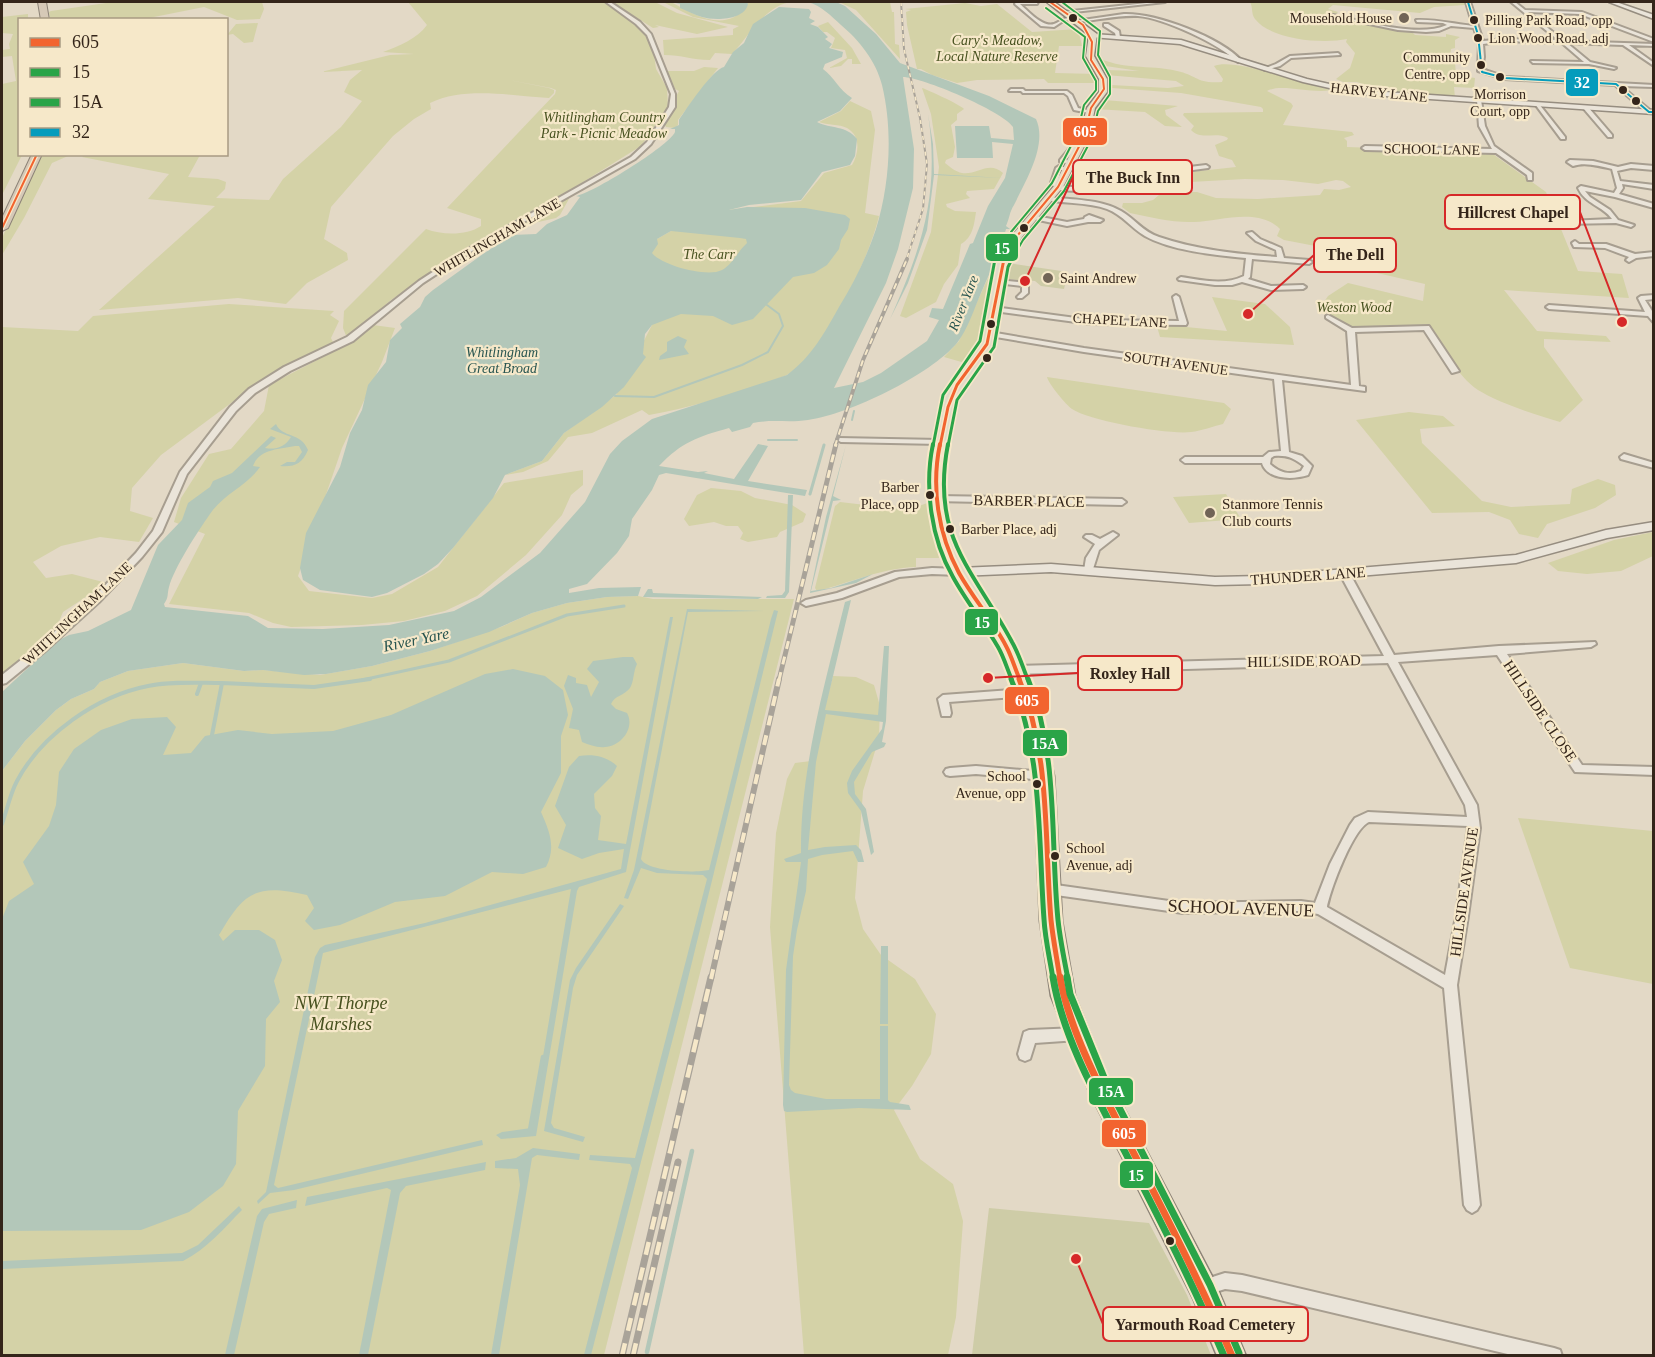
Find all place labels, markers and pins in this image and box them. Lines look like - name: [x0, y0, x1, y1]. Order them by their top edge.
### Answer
- place label: Mousehold House: [1290, 11, 1392, 26]
- marker: Mousehold House: [1397, 11, 1411, 25]
- unlabelled marker: [1067, 12, 1079, 24]
- place label: Pilling Park Road, opp: [1485, 13, 1613, 28]
- marker: Pilling Park Road, opp: [1468, 14, 1480, 26]
- place label: Lion Wood Road, adj: [1489, 31, 1609, 46]
- marker: Lion Wood Road, adj: [1472, 32, 1484, 44]
- place label: Community Centre, opp: [1403, 50, 1470, 82]
- marker: Community Centre, opp: [1475, 59, 1487, 71]
- marker: Morrison Court, opp: [1494, 71, 1506, 83]
- unlabelled marker: [1617, 84, 1629, 96]
- place label: Morrison Court, opp: [1470, 87, 1530, 119]
- unlabelled marker: [1630, 95, 1642, 107]
- callout: The Buck Inn: [1073, 160, 1192, 194]
- callout: Hillcrest Chapel: [1445, 195, 1580, 229]
- unlabelled marker: [1018, 222, 1030, 234]
- callout: The Dell: [1314, 238, 1396, 272]
- marker: Saint Andrew: [1041, 271, 1055, 285]
- place label: Saint Andrew: [1060, 271, 1137, 286]
- unlabelled marker: [985, 318, 997, 330]
- unlabelled marker: [981, 352, 993, 364]
- place label: Barber Place, opp: [861, 480, 919, 512]
- marker: Barber Place, opp: [924, 489, 936, 501]
- place label: Stanmore Tennis Club courts: [1222, 496, 1323, 529]
- marker: Stanmore Tennis Club courts: [1203, 506, 1217, 520]
- place label: Barber Place, adj: [961, 522, 1057, 537]
- marker: Barber Place, adj: [944, 523, 956, 535]
- callout: Roxley Hall: [1078, 656, 1182, 690]
- place label: School Avenue, opp: [956, 769, 1026, 801]
- marker: School Avenue, opp: [1031, 778, 1043, 790]
- place label: School Avenue, adj: [1066, 841, 1133, 873]
- marker: School Avenue, adj: [1049, 850, 1061, 862]
- unlabelled marker: [1164, 1235, 1176, 1247]
- callout: Yarmouth Road Cemetery: [1103, 1307, 1308, 1341]

